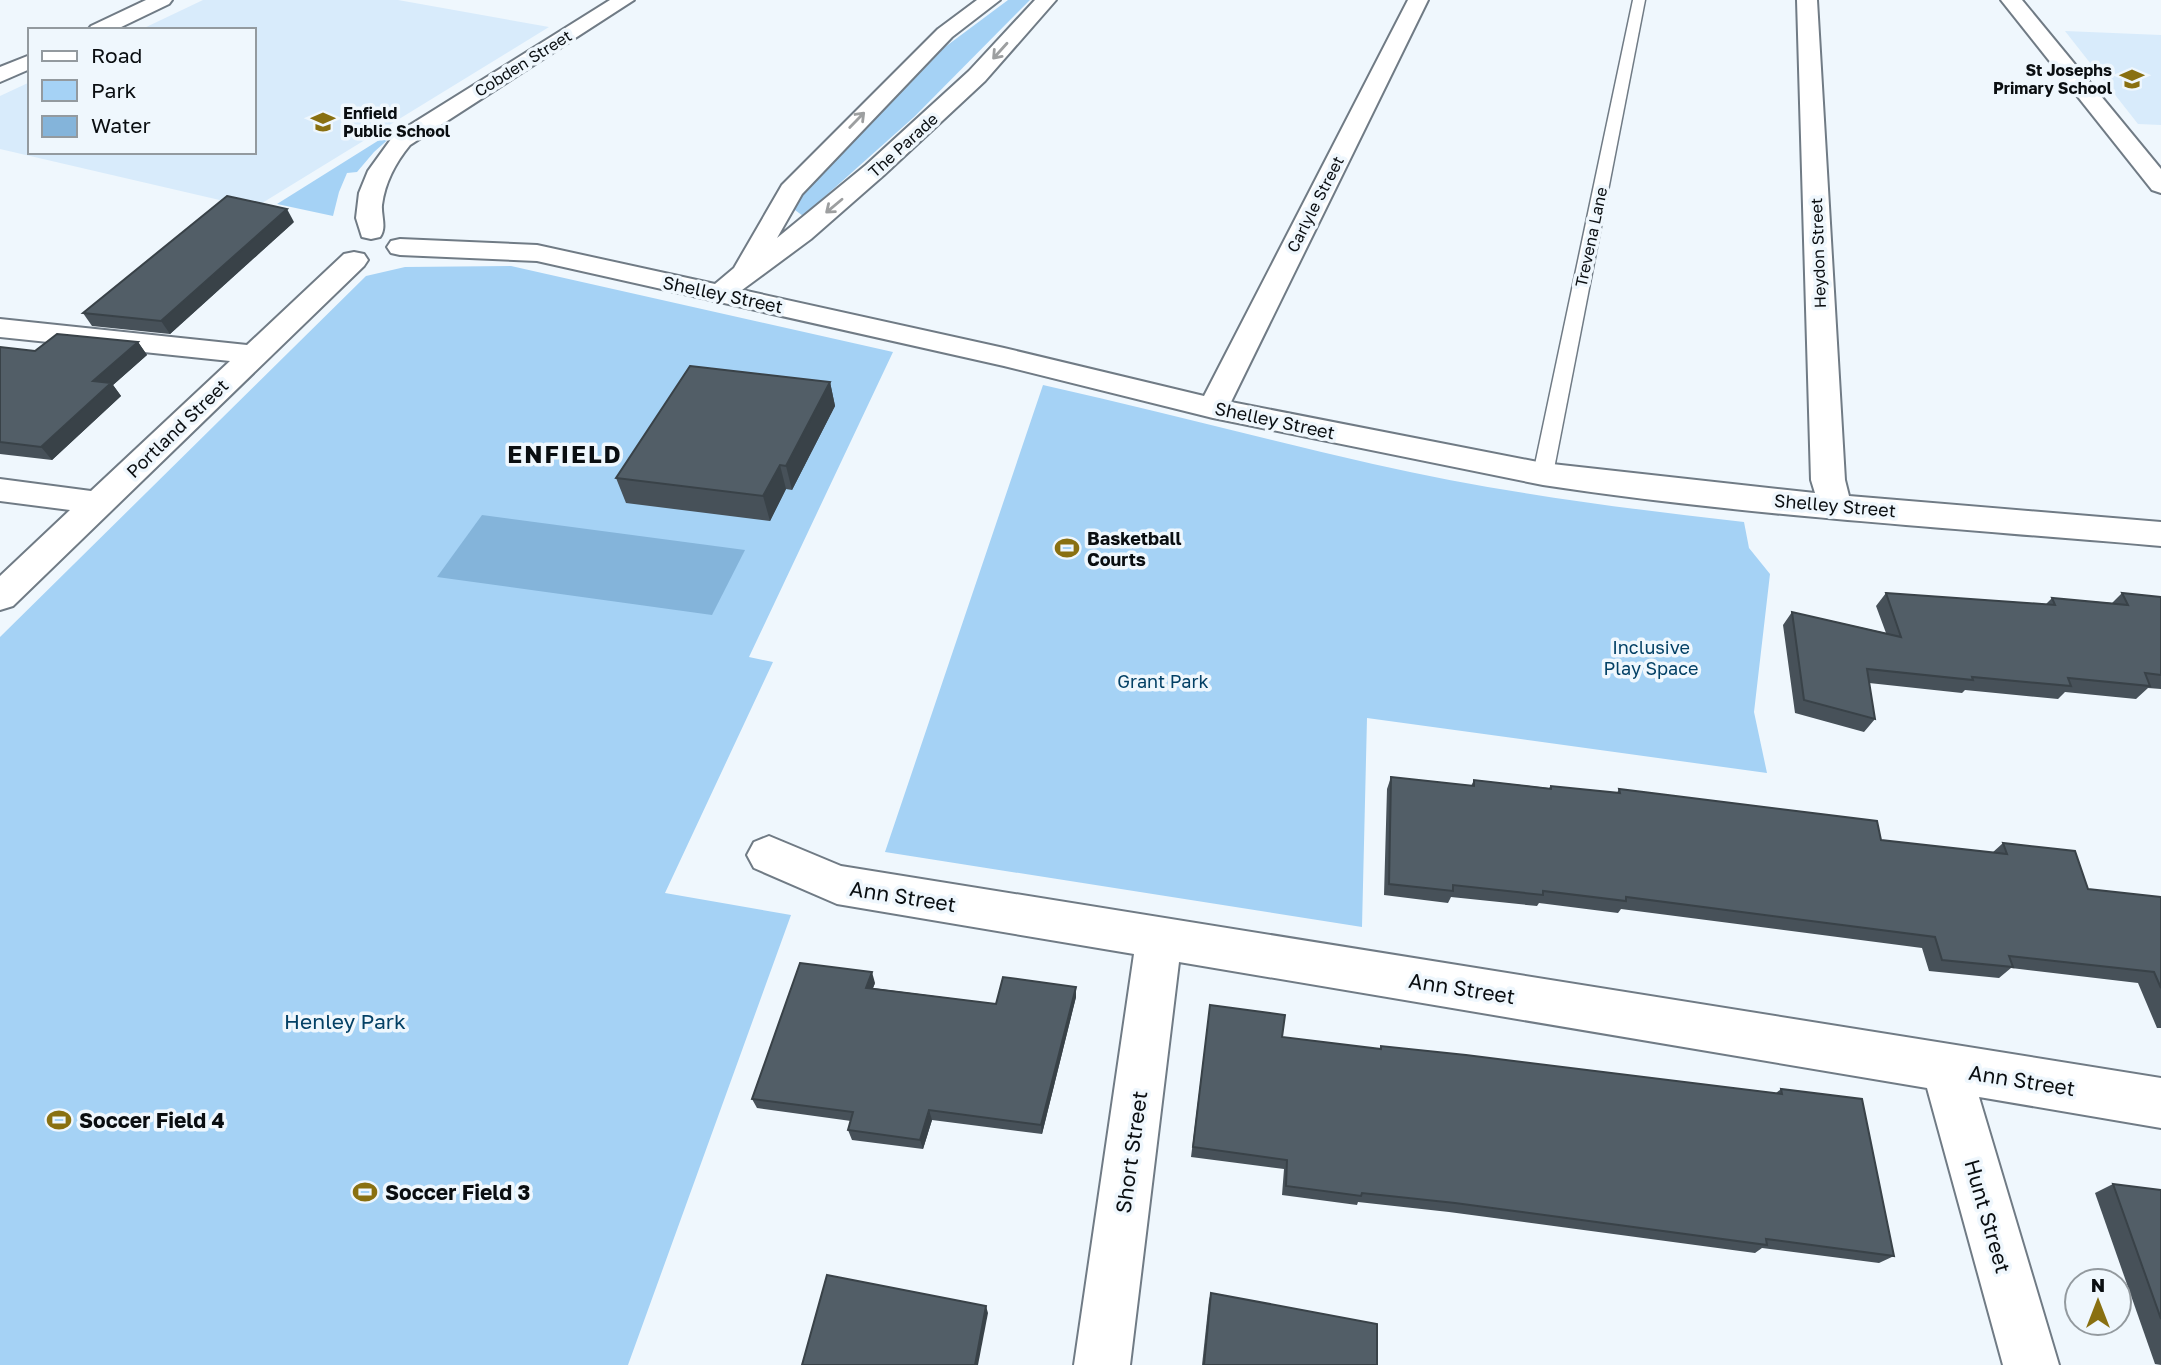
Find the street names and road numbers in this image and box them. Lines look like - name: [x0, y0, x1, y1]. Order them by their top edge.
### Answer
- street label: Cobden Street: [471, 25, 575, 101]
- street label: The Parade: [864, 109, 942, 181]
- street label: Carlyle Street: [1282, 152, 1348, 256]
- street label: Trevena Lane: [1571, 185, 1611, 289]
- street label: Heydon Street: [1806, 197, 1830, 309]
- street label: Shelley Street: [661, 271, 785, 317]
- street label: Portland Street: [122, 374, 232, 482]
- street label: Shelley Street: [1213, 397, 1337, 443]
- street label: Shelley Street: [1773, 489, 1897, 521]
- street label: Ann Street: [848, 875, 958, 917]
- street label: Ann Street: [1407, 967, 1517, 1009]
- street label: Ann Street: [1967, 1059, 2077, 1101]
- street label: Short Street: [1110, 1089, 1152, 1215]
- street label: Hunt Street: [1959, 1156, 2017, 1276]

